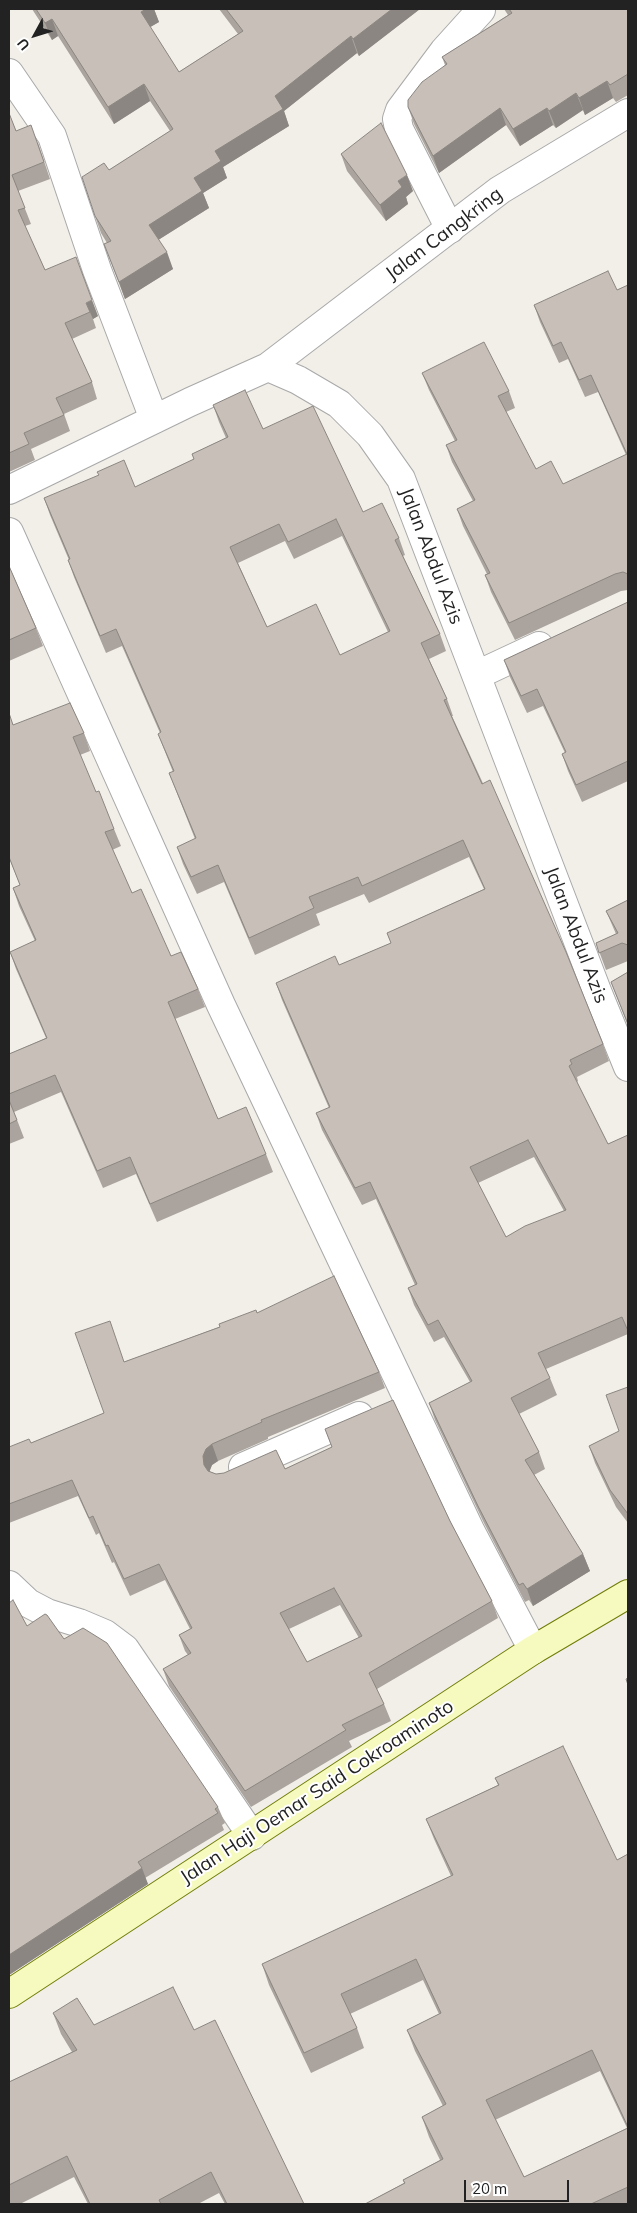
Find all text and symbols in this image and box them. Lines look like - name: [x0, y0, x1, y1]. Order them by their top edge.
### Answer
- north arrow: [10, 10, 60, 60]
- text: U: [13, 35, 34, 54]
- street label: Jalan Cangkring: [381, 183, 507, 285]
- street label: Jalan Abdul Azis: [394, 484, 468, 628]
- street label: Jalan Abdul Azis: [539, 863, 613, 1007]
- street label: Jalan Haji Oemar Said Cokroaminoto: [176, 1695, 458, 1889]
- scale bar: [467, 2170, 572, 2202]
- text: 20 m: [472, 2179, 507, 2198]

